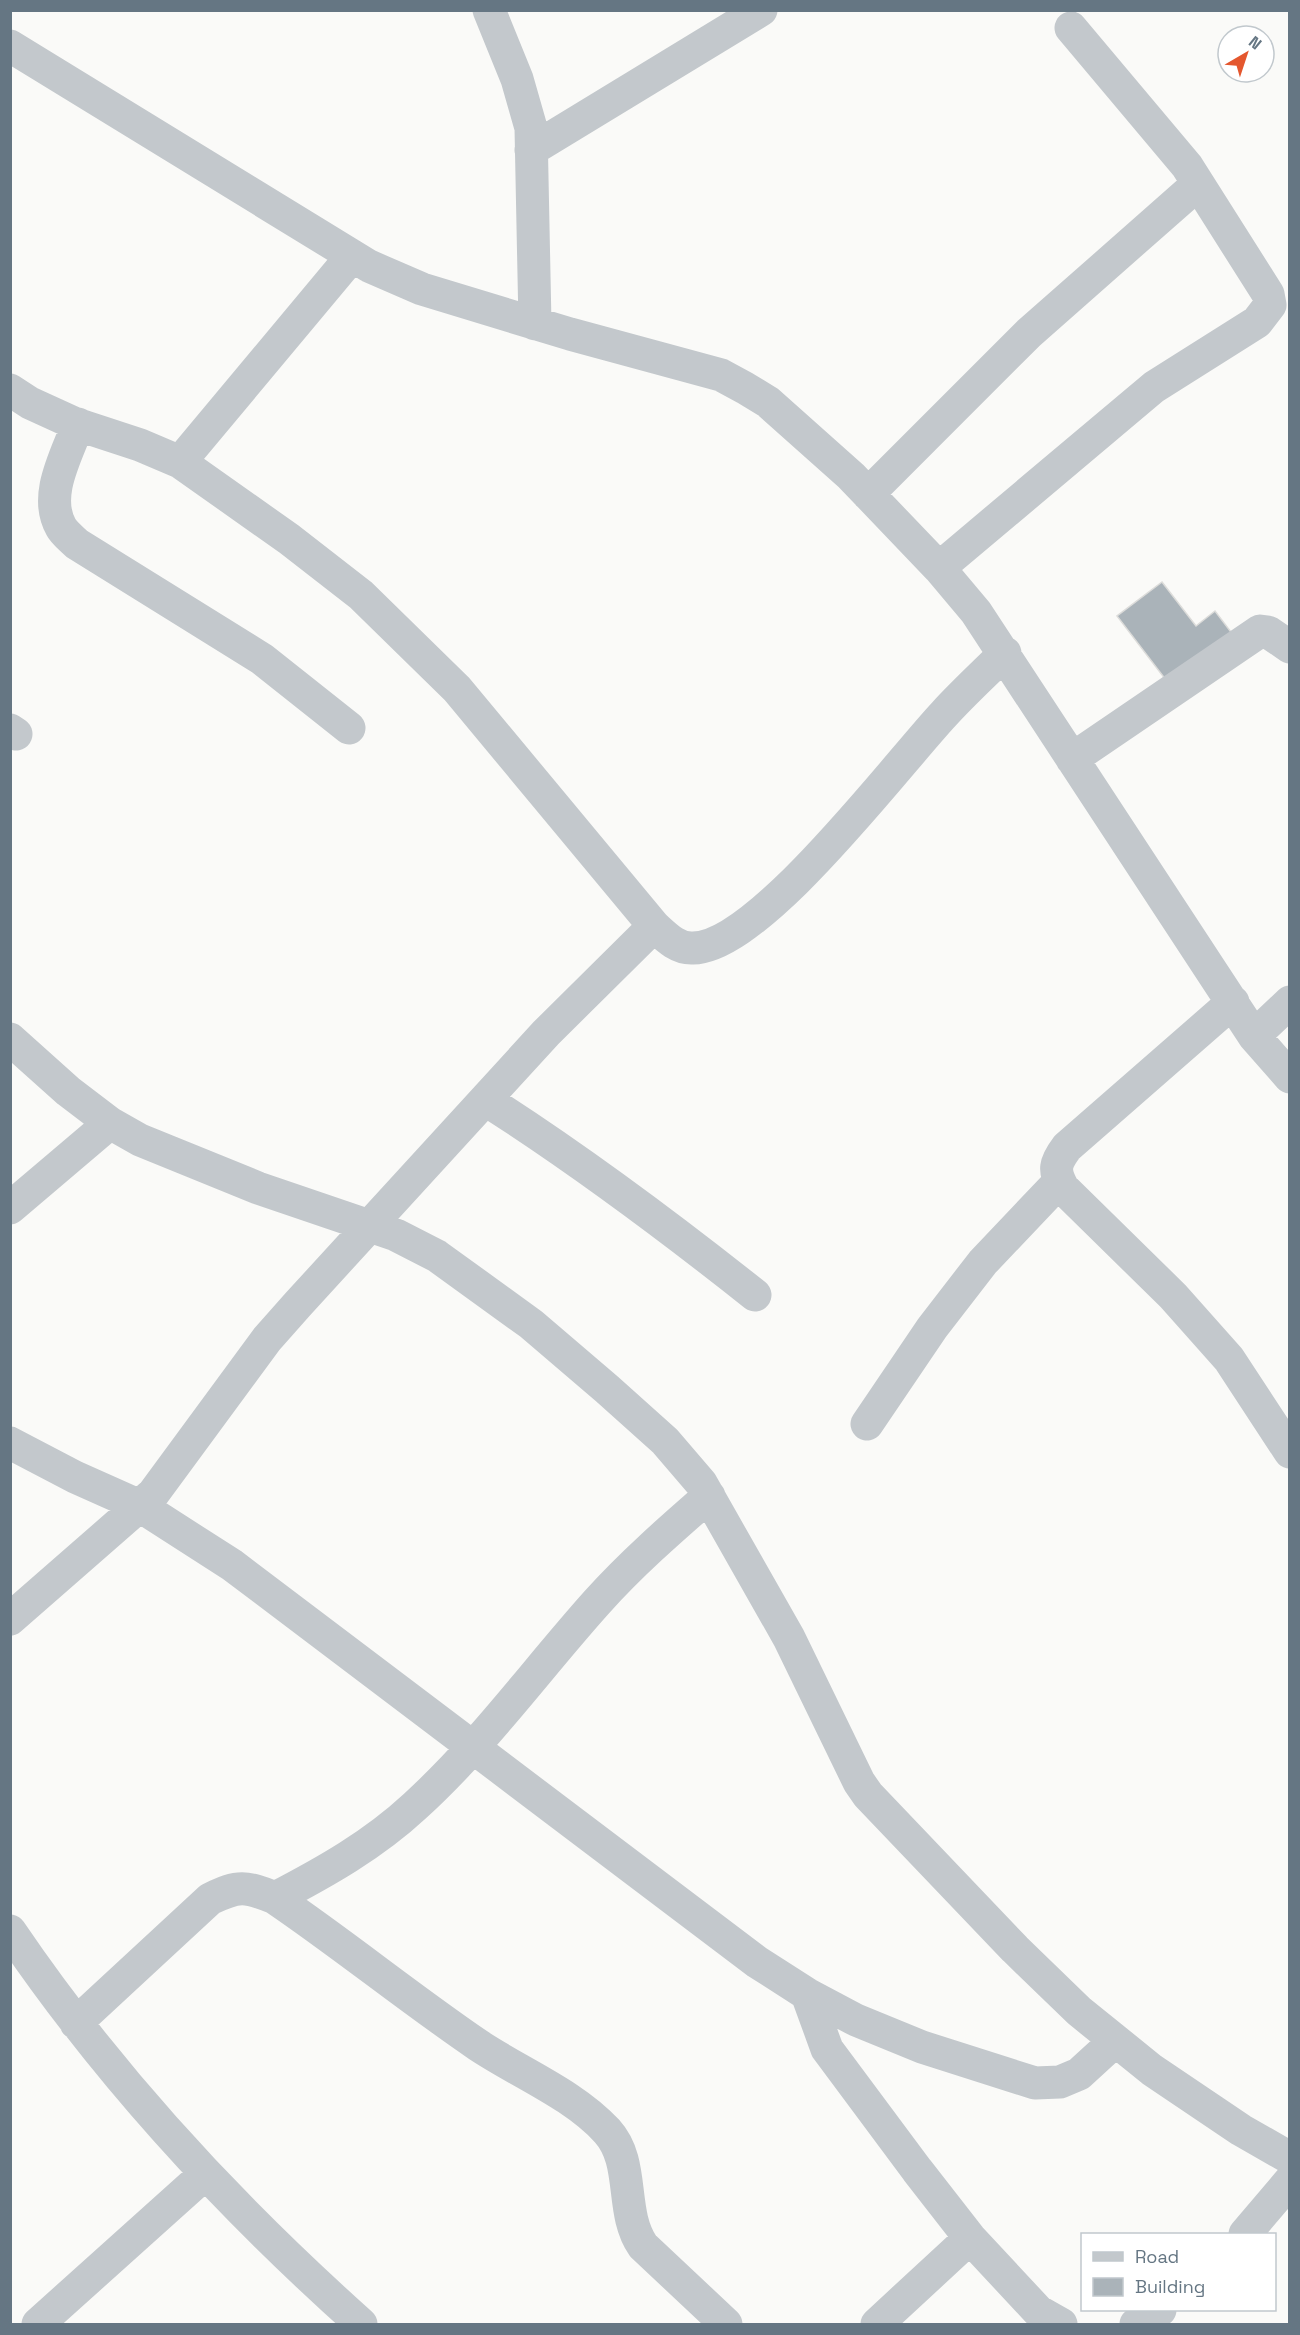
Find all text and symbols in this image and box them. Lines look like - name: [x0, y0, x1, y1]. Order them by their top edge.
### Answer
- north arrow: [1216, 24, 1276, 84]
- text: N: [1244, 31, 1266, 54]
- legend: [1081, 2233, 1276, 2311]
- text: Road: [1135, 2245, 1179, 2268]
- text: Building: [1135, 2275, 1205, 2298]

